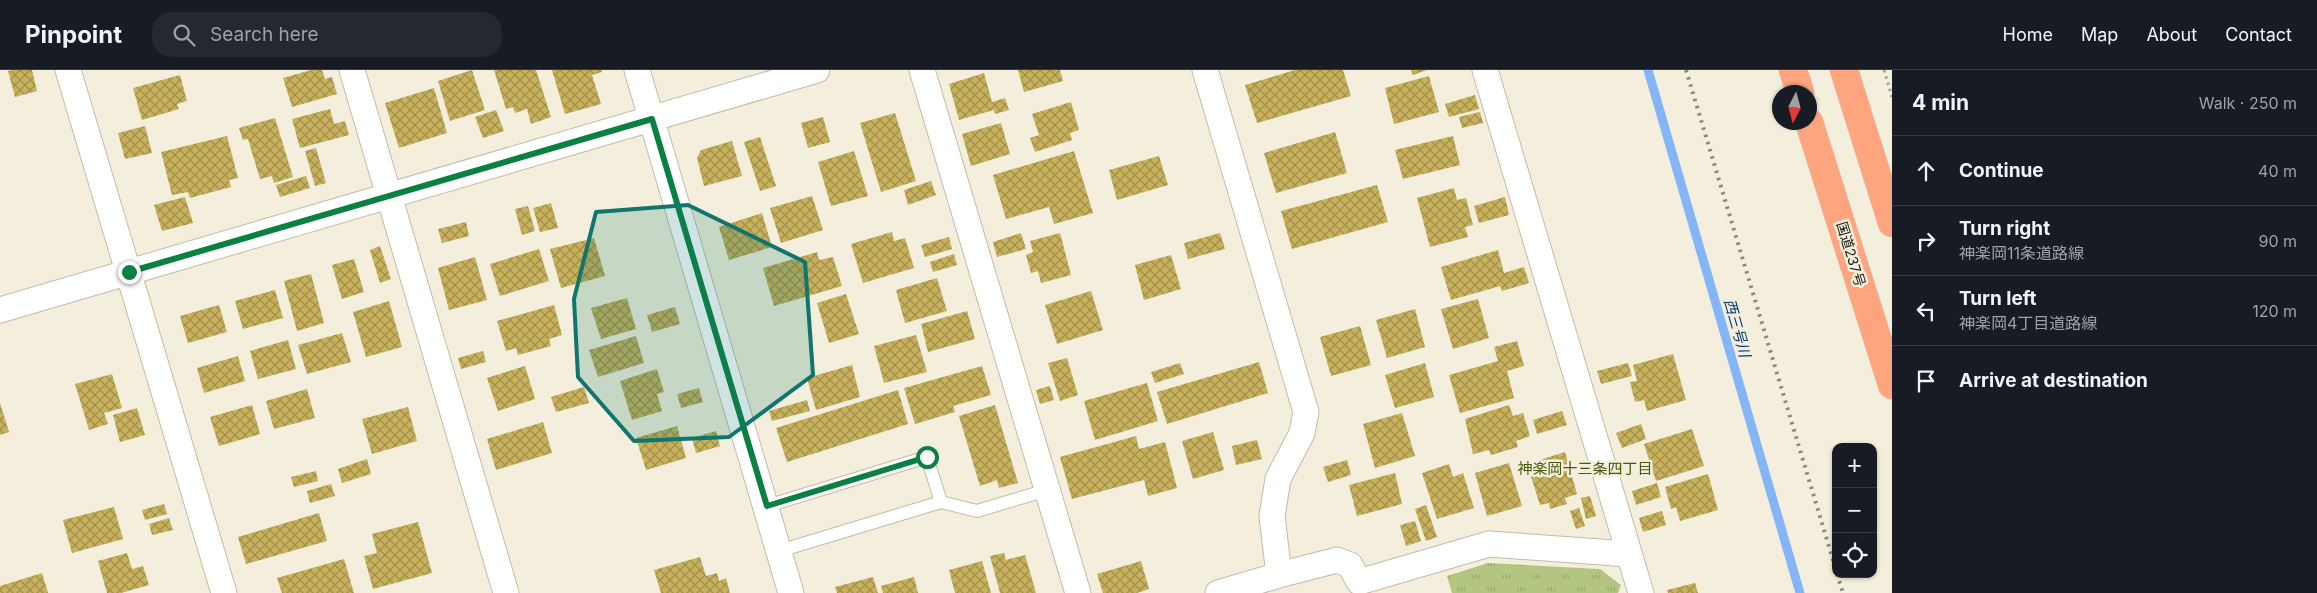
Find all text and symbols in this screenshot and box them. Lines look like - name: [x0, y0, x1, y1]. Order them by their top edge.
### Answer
- search box: [152, 12, 502, 57]
- text: Pinpoint: [25, 20, 122, 49]
- icon: search: [170, 21, 198, 49]
- text: Search here: [210, 23, 319, 46]
- text: Home: [2003, 24, 2053, 45]
- text: Map: [2081, 24, 2118, 45]
- text: About: [2146, 24, 2197, 45]
- text: Contact: [2225, 24, 2292, 45]
- north arrow: [1772, 85, 1817, 130]
- text: 4 min: [1912, 90, 1969, 115]
- text: Walk · 250 m: [2199, 93, 2297, 113]
- icon: ahead: [1912, 157, 1940, 185]
- text: Continue: [1959, 159, 2044, 182]
- text: 40 m: [2258, 161, 2297, 181]
- text: Turn right: [1959, 217, 2050, 240]
- street label: 国道237号: [1834, 219, 1869, 288]
- icon: right: [1912, 227, 1940, 255]
- text: 90 m: [2258, 231, 2297, 251]
- text: 神楽岡11条道路線: [1959, 243, 2084, 263]
- route end: [118, 261, 141, 284]
- text: Turn left: [1959, 287, 2037, 310]
- water label: 西三号川: [1720, 296, 1755, 361]
- icon: left: [1912, 297, 1940, 325]
- text: 120 m: [2252, 301, 2297, 321]
- text: 神楽岡4丁目道路線: [1959, 313, 2097, 333]
- icon: arrive: [1912, 367, 1940, 395]
- text: Arrive at destination: [1959, 369, 2148, 392]
- map controls: [1832, 443, 1877, 578]
- button: +: [1832, 443, 1877, 488]
- route start: [916, 446, 939, 469]
- district label: 神楽岡十三条四丁目: [1517, 459, 1653, 478]
- button: −: [1832, 488, 1877, 533]
- button: locate: [1832, 533, 1877, 578]

